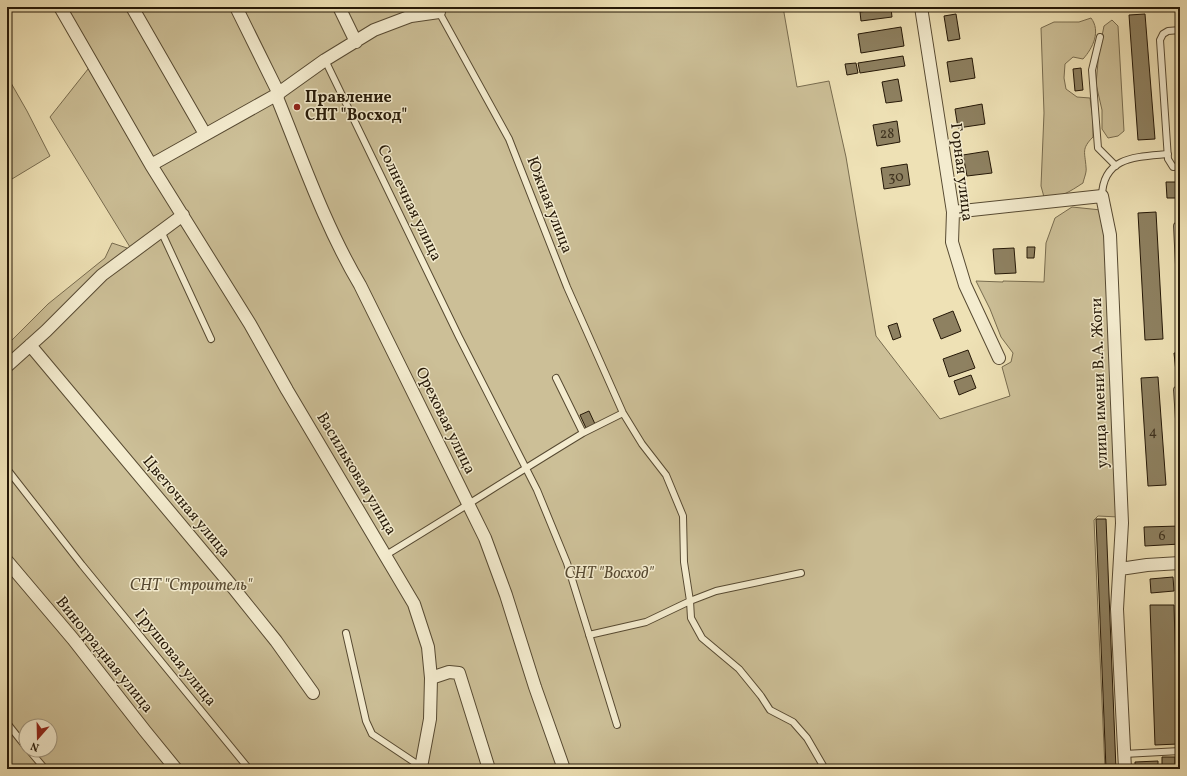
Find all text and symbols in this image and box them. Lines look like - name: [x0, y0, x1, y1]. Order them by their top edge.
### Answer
- place label: Правление СНТ "Восход": [305, 87, 407, 127]
- marker: Правление СНТ "Восход": [292, 102, 302, 112]
- street label: Горная улица: [944, 122, 978, 222]
- house number: 28: [880, 125, 894, 144]
- street label: Солнечная улица: [371, 141, 447, 265]
- street label: Южная улица: [520, 153, 578, 257]
- house number: 30: [888, 168, 904, 187]
- street label: улица имени В.А. Жоги: [1086, 297, 1114, 469]
- street label: Ореховая улица: [410, 364, 480, 478]
- street label: Васильковая улица: [311, 408, 401, 540]
- house number: 4: [1149, 423, 1157, 442]
- street label: Цветочная улица: [137, 451, 235, 563]
- house number: 6: [1158, 527, 1166, 546]
- park label: СНТ "Восход": [564, 563, 654, 585]
- park label: СНТ "Строитель": [130, 575, 253, 597]
- street label: Виноградная улица: [50, 592, 158, 718]
- street label: Грушовая улица: [129, 605, 221, 711]
- north arrow: [18, 718, 58, 758]
- text: N: [29, 738, 41, 754]

